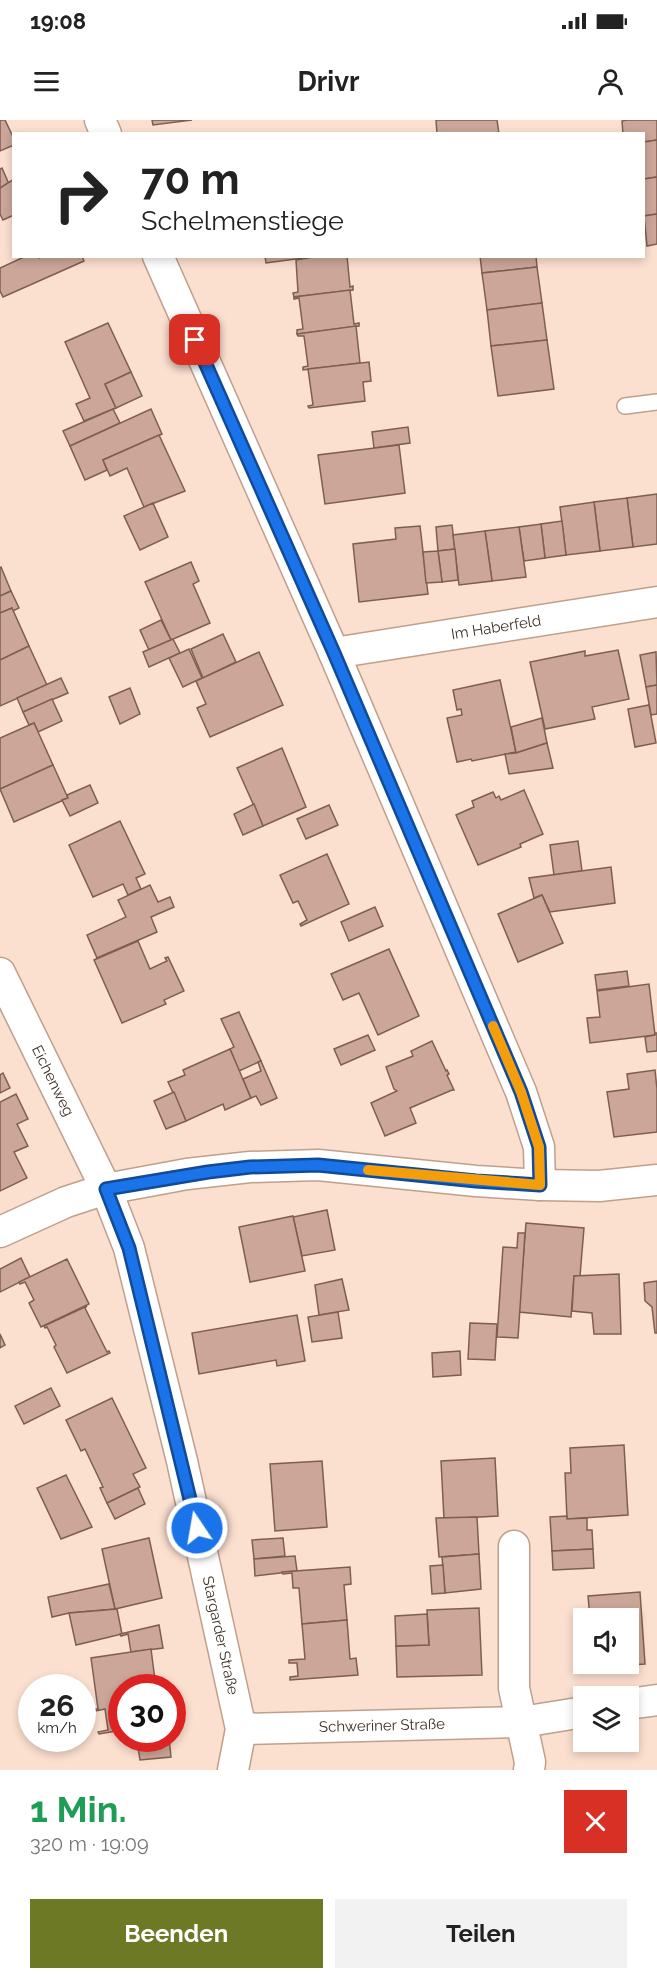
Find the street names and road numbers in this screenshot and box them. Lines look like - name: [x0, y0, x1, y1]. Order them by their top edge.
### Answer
- street label: Im Haberfeld: [450, 611, 542, 643]
- street label: Eichenweg: [28, 1042, 78, 1119]
- street label: Stargarder Straße: [199, 1574, 242, 1697]
- street label: Schweriner Straße: [319, 1715, 445, 1736]

